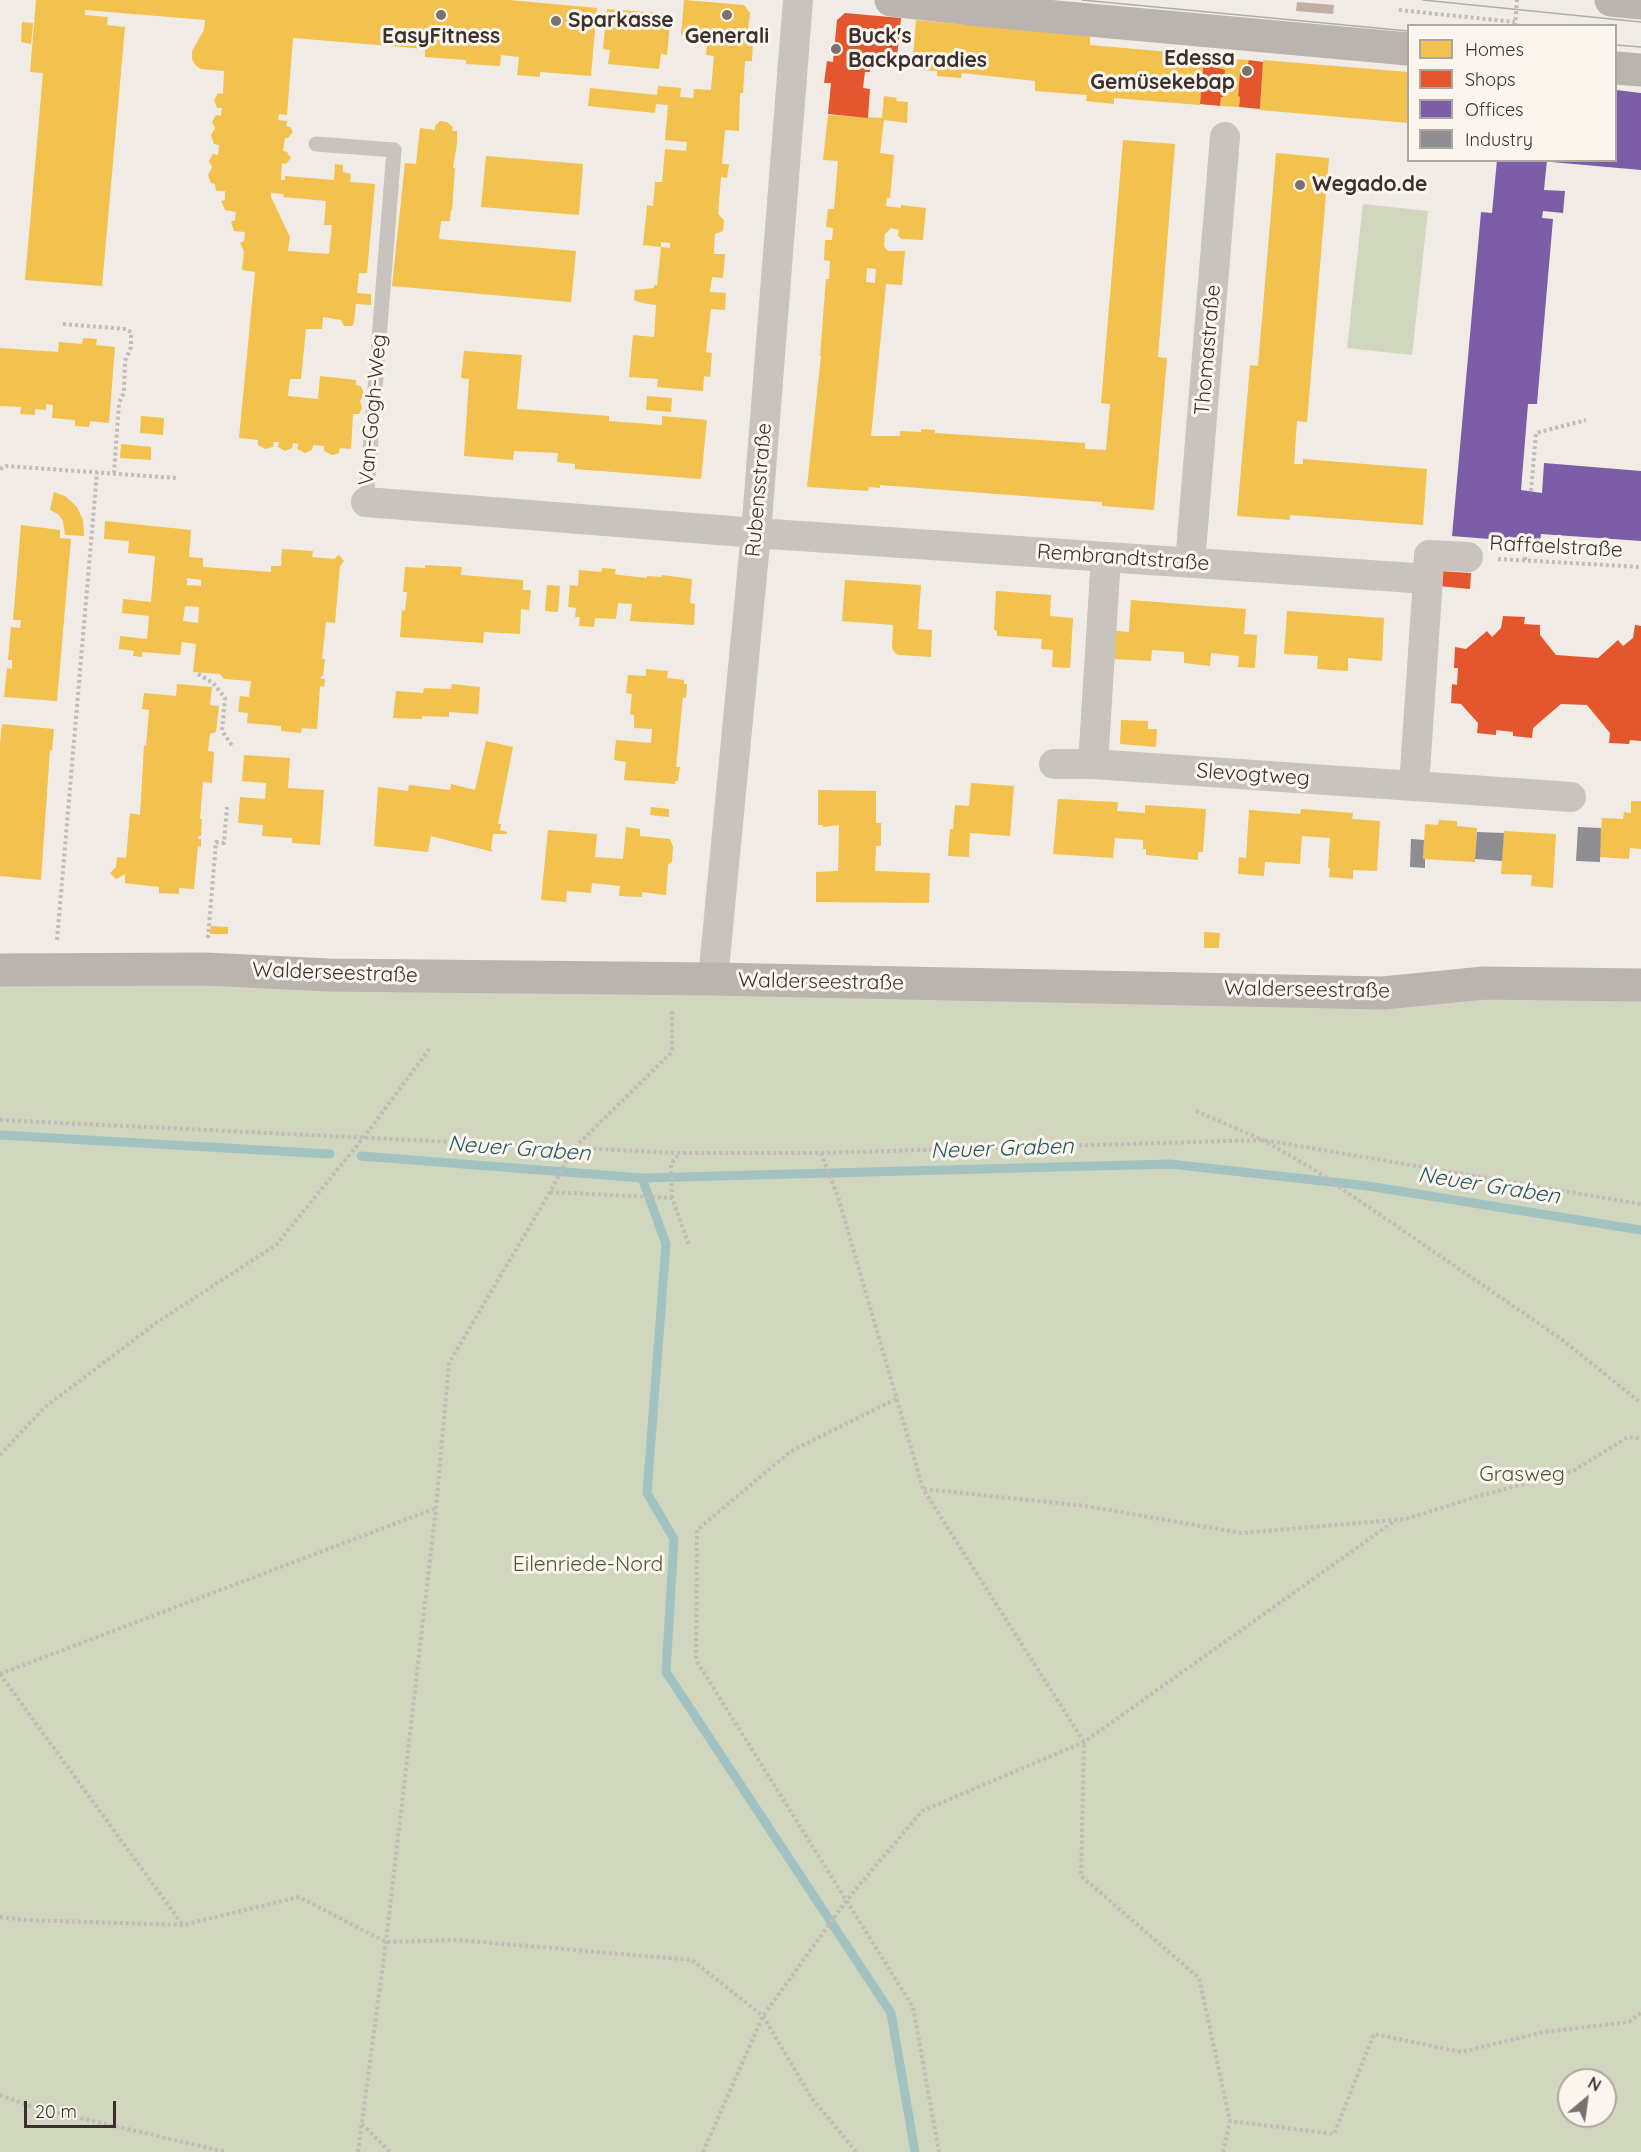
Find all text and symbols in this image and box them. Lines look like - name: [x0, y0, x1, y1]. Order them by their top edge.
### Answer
- marker: EasyFitness: [434, 8, 448, 22]
- place label: Sparkasse: [568, 8, 674, 34]
- marker: Generali: [720, 8, 734, 22]
- marker: Sparkasse: [549, 14, 563, 28]
- place label: EasyFitness: [382, 24, 500, 50]
- place label: Generali: [685, 24, 769, 50]
- place label: Buck's Backparadies: [848, 24, 987, 74]
- legend: [1407, 24, 1617, 162]
- text: Homes: [1465, 38, 1524, 61]
- marker: Buck's Backparadies: [829, 42, 843, 56]
- place label: Edessa Gemüsekebap: [1090, 46, 1235, 96]
- marker: Edessa Gemüsekebap: [1240, 64, 1254, 78]
- text: Shops: [1465, 68, 1516, 91]
- text: Offices: [1465, 98, 1524, 121]
- text: Industry: [1465, 128, 1533, 151]
- place label: Wegado.de: [1312, 172, 1427, 198]
- marker: Wegado.de: [1293, 178, 1307, 192]
- street label: Thomastraße: [1190, 284, 1226, 416]
- street label: Van-Gogh-Weg: [354, 333, 392, 487]
- street label: Rubensstraße: [741, 422, 777, 558]
- street label: Raffaelstraße: [1489, 531, 1623, 563]
- street label: Rembrandtstraße: [1036, 539, 1210, 577]
- street label: Slevogtweg: [1195, 758, 1311, 792]
- street label: Walderseestraße: [252, 958, 418, 988]
- street label: Walderseestraße: [738, 968, 904, 996]
- street label: Walderseestraße: [1224, 976, 1390, 1004]
- water label: Neuer Graben: [447, 1131, 591, 1167]
- water label: Neuer Graben: [930, 1133, 1074, 1165]
- water label: Neuer Graben: [1416, 1162, 1562, 1210]
- park label: Grasweg: [1479, 1462, 1565, 1488]
- park label: Eilenriede-Nord: [513, 1552, 663, 1578]
- north arrow: [1557, 2068, 1617, 2128]
- text: N: [1585, 2072, 1605, 2096]
- scale bar: [27, 2089, 118, 2127]
- text: 20 m: [35, 2100, 77, 2123]

